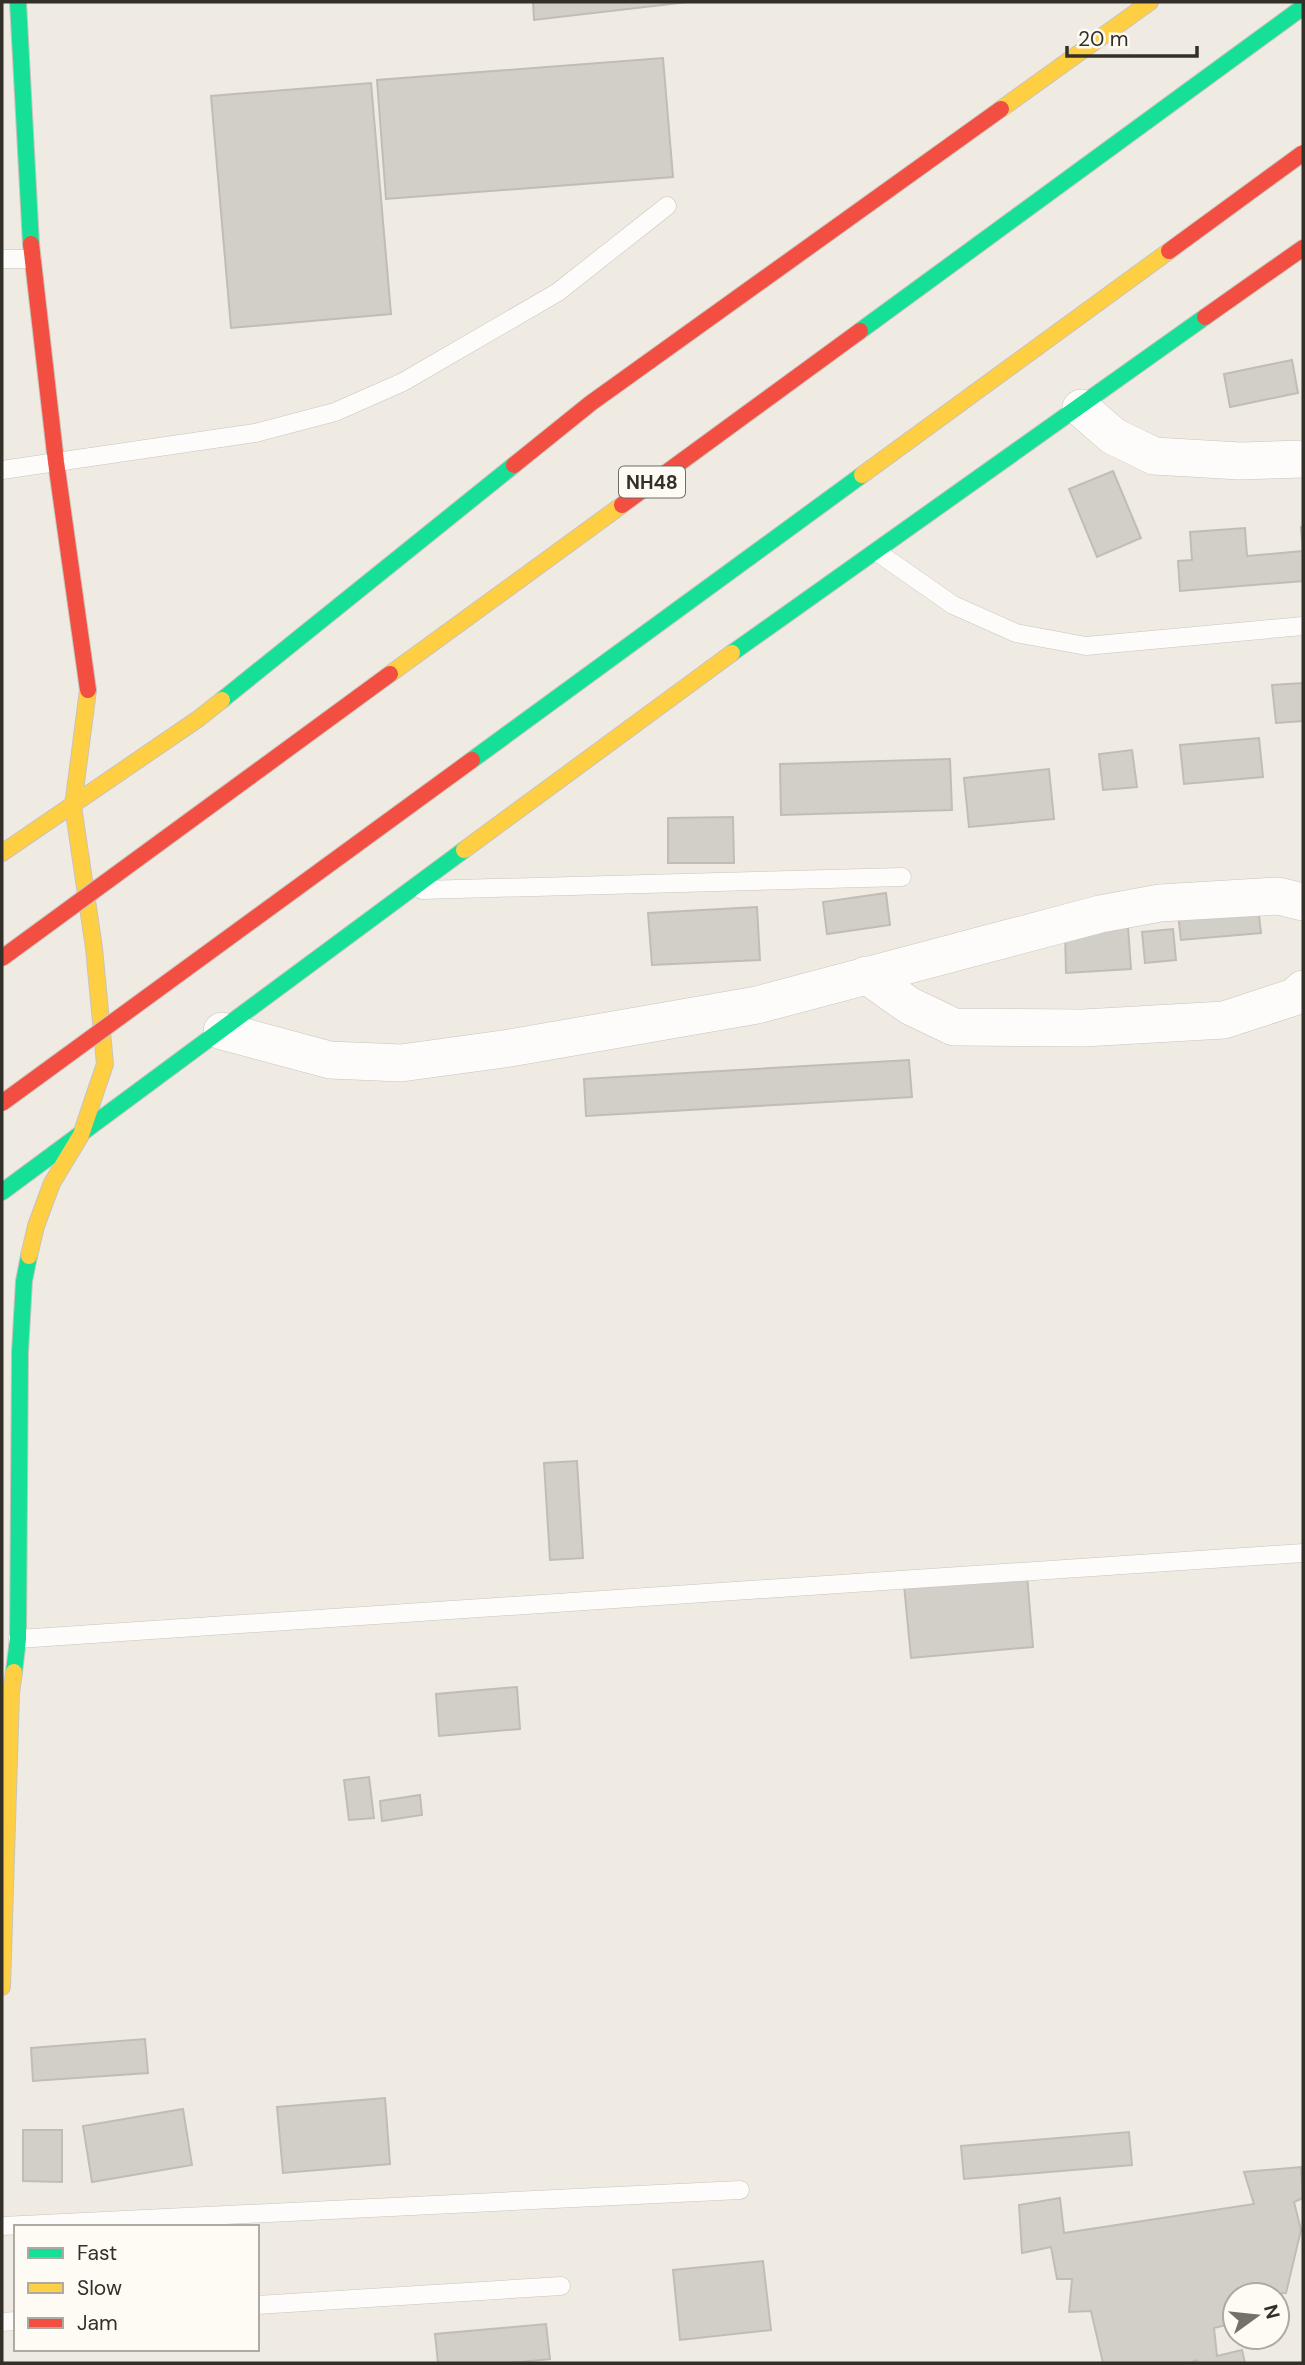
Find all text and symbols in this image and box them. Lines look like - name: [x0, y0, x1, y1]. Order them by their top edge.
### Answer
- scale bar: [1067, 14, 1196, 58]
- text: 20 m: [1078, 25, 1129, 53]
- road number: NH48: [619, 467, 685, 498]
- legend: [14, 2225, 259, 2351]
- text: Fast: [77, 2239, 117, 2267]
- text: Slow: [77, 2274, 122, 2302]
- north arrow: [1221, 2281, 1291, 2351]
- text: N: [1258, 2302, 1286, 2322]
- text: Jam: [77, 2309, 118, 2337]

